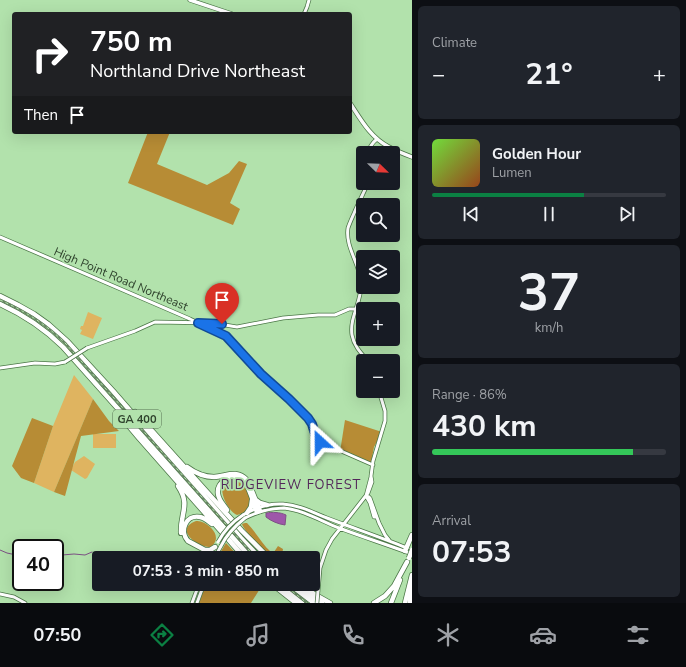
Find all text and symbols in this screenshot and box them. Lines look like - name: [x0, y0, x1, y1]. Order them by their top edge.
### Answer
- text: 750 m: [90, 23, 173, 61]
- icon: right: [24, 28, 76, 80]
- text: Climate: [432, 34, 477, 52]
- text: 21°: [525, 54, 573, 95]
- text: Northland Drive Northeast: [90, 59, 305, 83]
- text: −: [432, 60, 445, 90]
- text: +: [653, 60, 666, 90]
- icon: arrive: [66, 104, 88, 126]
- text: Then: [24, 105, 58, 125]
- text: Golden Hour: [492, 144, 581, 164]
- north arrow: [356, 146, 400, 190]
- map controls: [356, 146, 400, 398]
- text: Lumen: [492, 164, 532, 182]
- button: search: [356, 198, 400, 242]
- icon: previous: [460, 203, 482, 225]
- icon: pause: [538, 203, 560, 225]
- icon: next: [616, 203, 638, 225]
- street label: High Point Road Northeast: [51, 243, 191, 315]
- button: layers: [356, 250, 400, 294]
- text: 37: [518, 257, 580, 328]
- pin: [205, 283, 239, 324]
- icon: arrive: [211, 289, 233, 311]
- button: +: [356, 302, 400, 346]
- text: km/h: [535, 319, 563, 337]
- button: −: [356, 354, 400, 398]
- text: Range · 86%: [432, 386, 507, 404]
- text: 430 km: [432, 406, 537, 447]
- road number: GA 400: [113, 410, 161, 428]
- position arrow: [299, 421, 341, 463]
- district label: RIDGEVIEW FOREST: [221, 476, 361, 494]
- text: Arrival: [432, 512, 471, 530]
- text: 07:53: [432, 532, 511, 573]
- speed limit sign: 40: [12, 539, 64, 591]
- text: 07:53 · 3 min · 850 m: [133, 561, 279, 581]
- icon: directions: [148, 621, 176, 649]
- icon: music: [244, 621, 272, 649]
- icon: phone: [339, 621, 367, 649]
- icon: climate: [434, 621, 462, 649]
- icon: car: [529, 621, 557, 649]
- icon: filters: [624, 621, 652, 649]
- text: 07:50: [34, 623, 81, 647]

